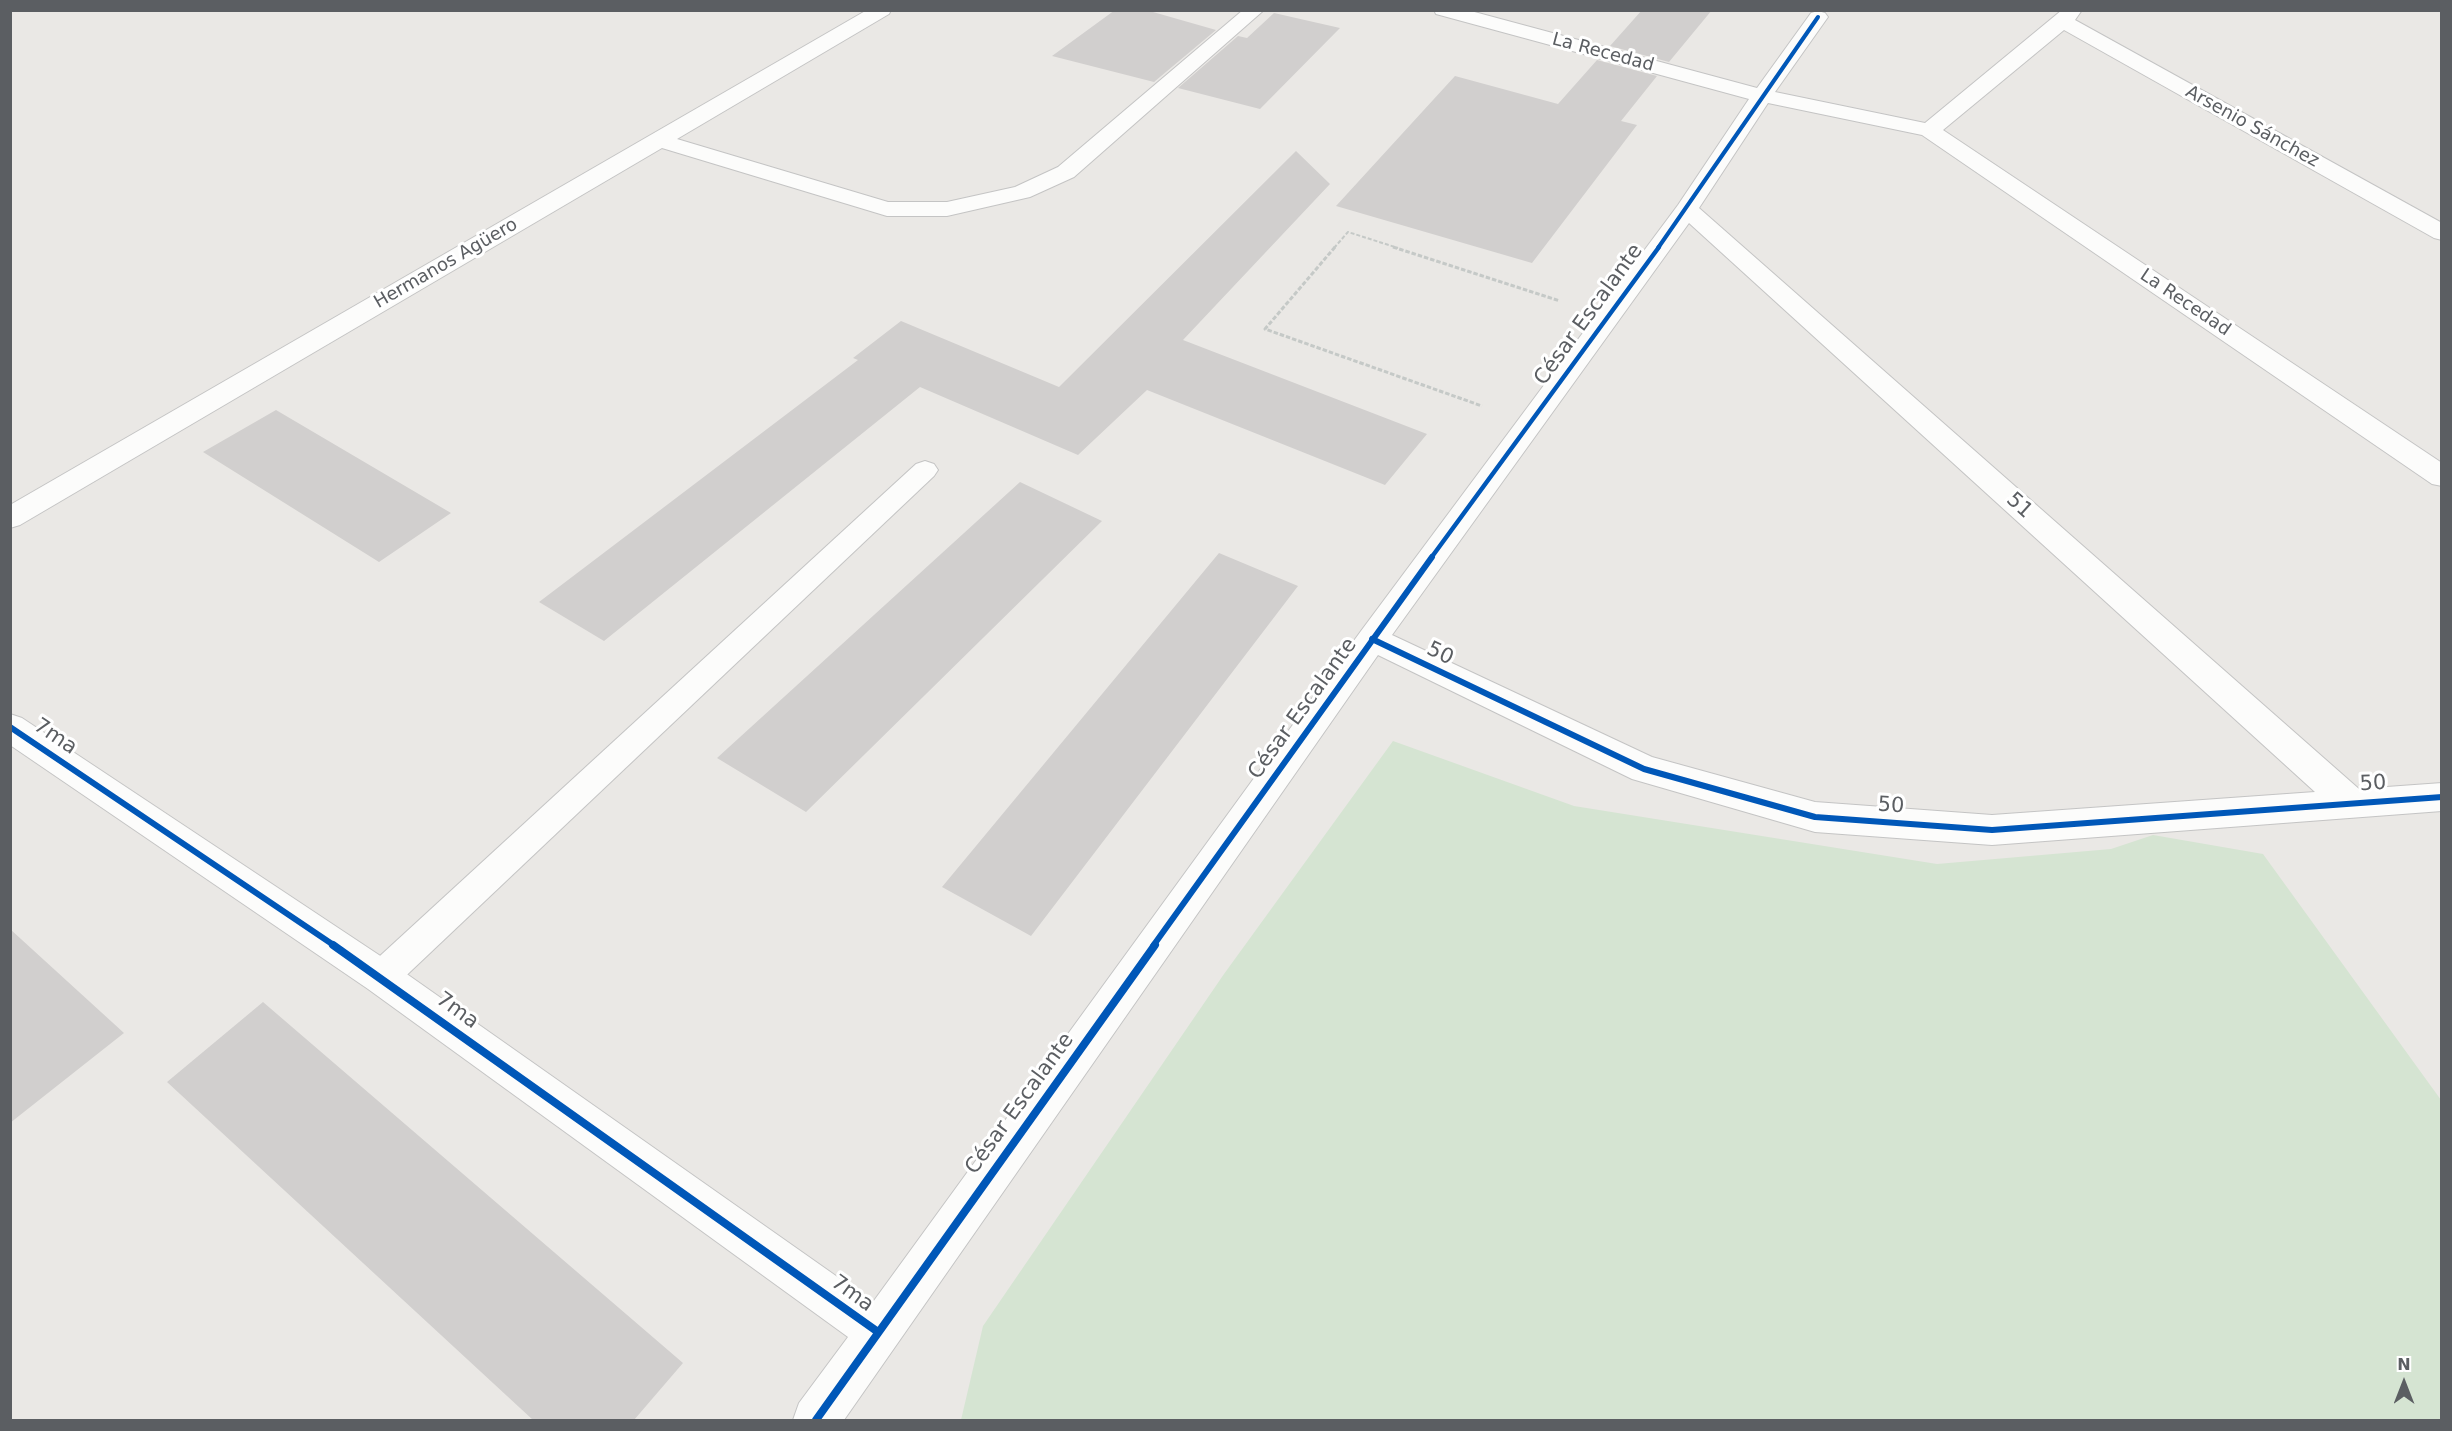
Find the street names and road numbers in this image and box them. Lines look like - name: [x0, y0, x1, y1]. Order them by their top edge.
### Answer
- street label: La Recedad: [1550, 29, 1656, 77]
- street label: Arsenio Sánchez: [2182, 81, 2322, 173]
- street label: Hermanos Agüero: [370, 214, 522, 314]
- street label: César Escalante: [1529, 239, 1649, 391]
- street label: La Recedad: [2136, 265, 2234, 341]
- street label: 51: [2001, 488, 2037, 524]
- street label: César Escalante: [1243, 633, 1363, 785]
- street label: 50: [1422, 637, 1458, 671]
- street label: 7ma: [29, 714, 81, 760]
- street label: 50: [2359, 771, 2387, 797]
- street label: 50: [1877, 792, 1905, 820]
- street label: 7ma: [431, 987, 483, 1035]
- street label: César Escalante: [960, 1028, 1080, 1180]
- street label: 7ma: [826, 1270, 878, 1318]

